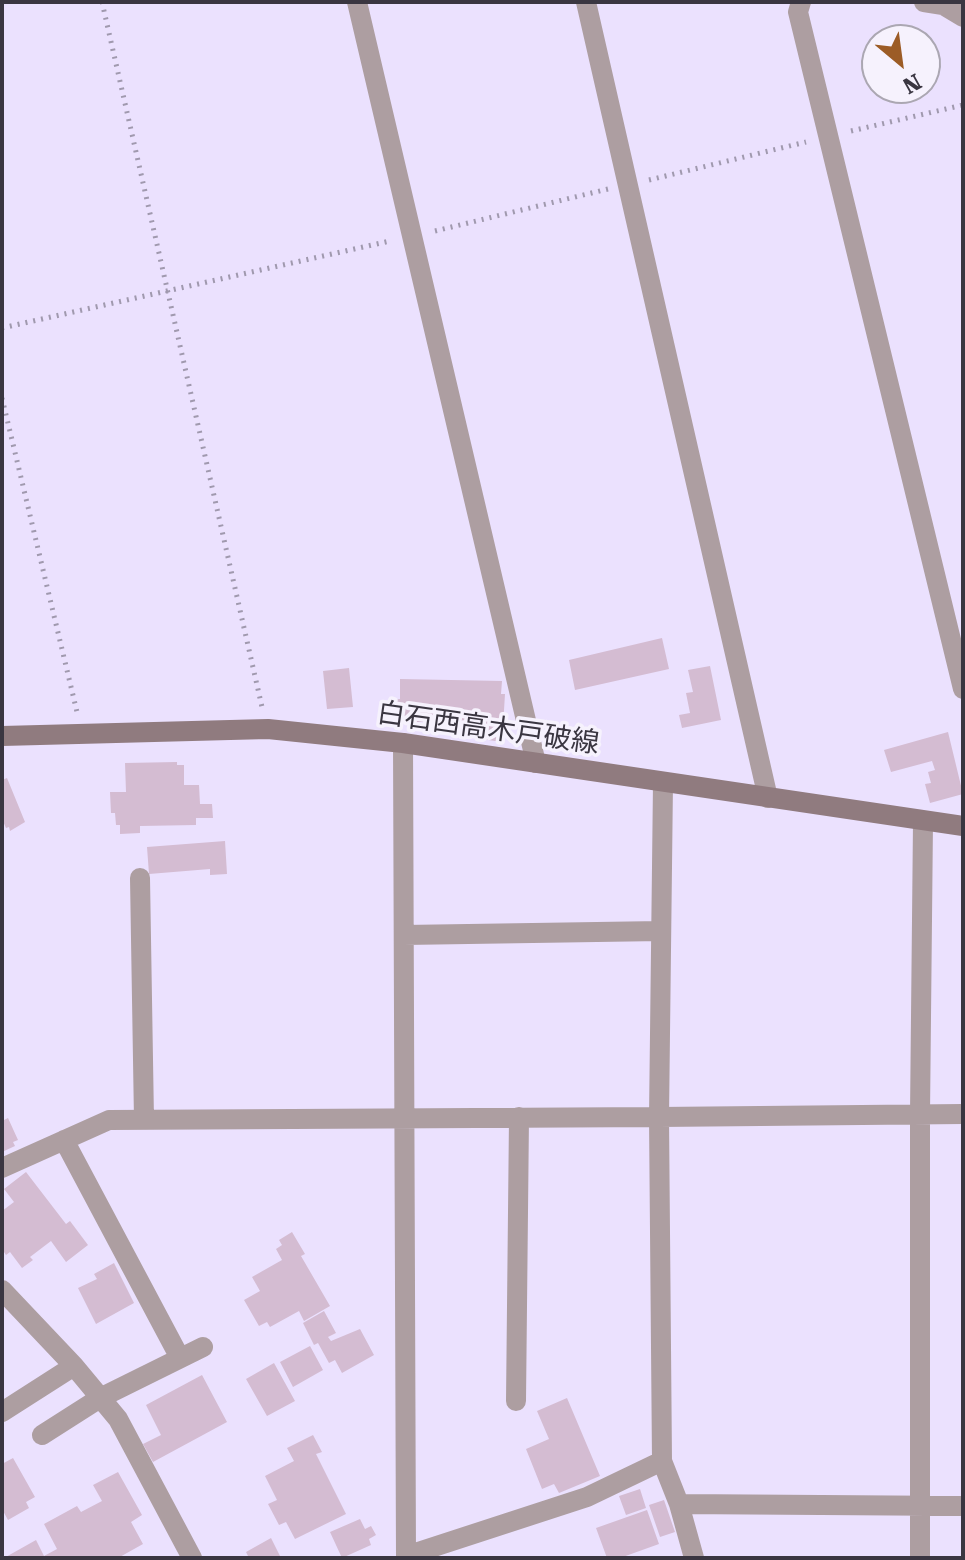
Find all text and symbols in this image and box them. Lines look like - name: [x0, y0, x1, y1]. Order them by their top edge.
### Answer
- north arrow: [861, 24, 941, 104]
- text: N: [898, 69, 925, 99]
- street label: 白石西高木戸破線: [375, 697, 601, 761]

